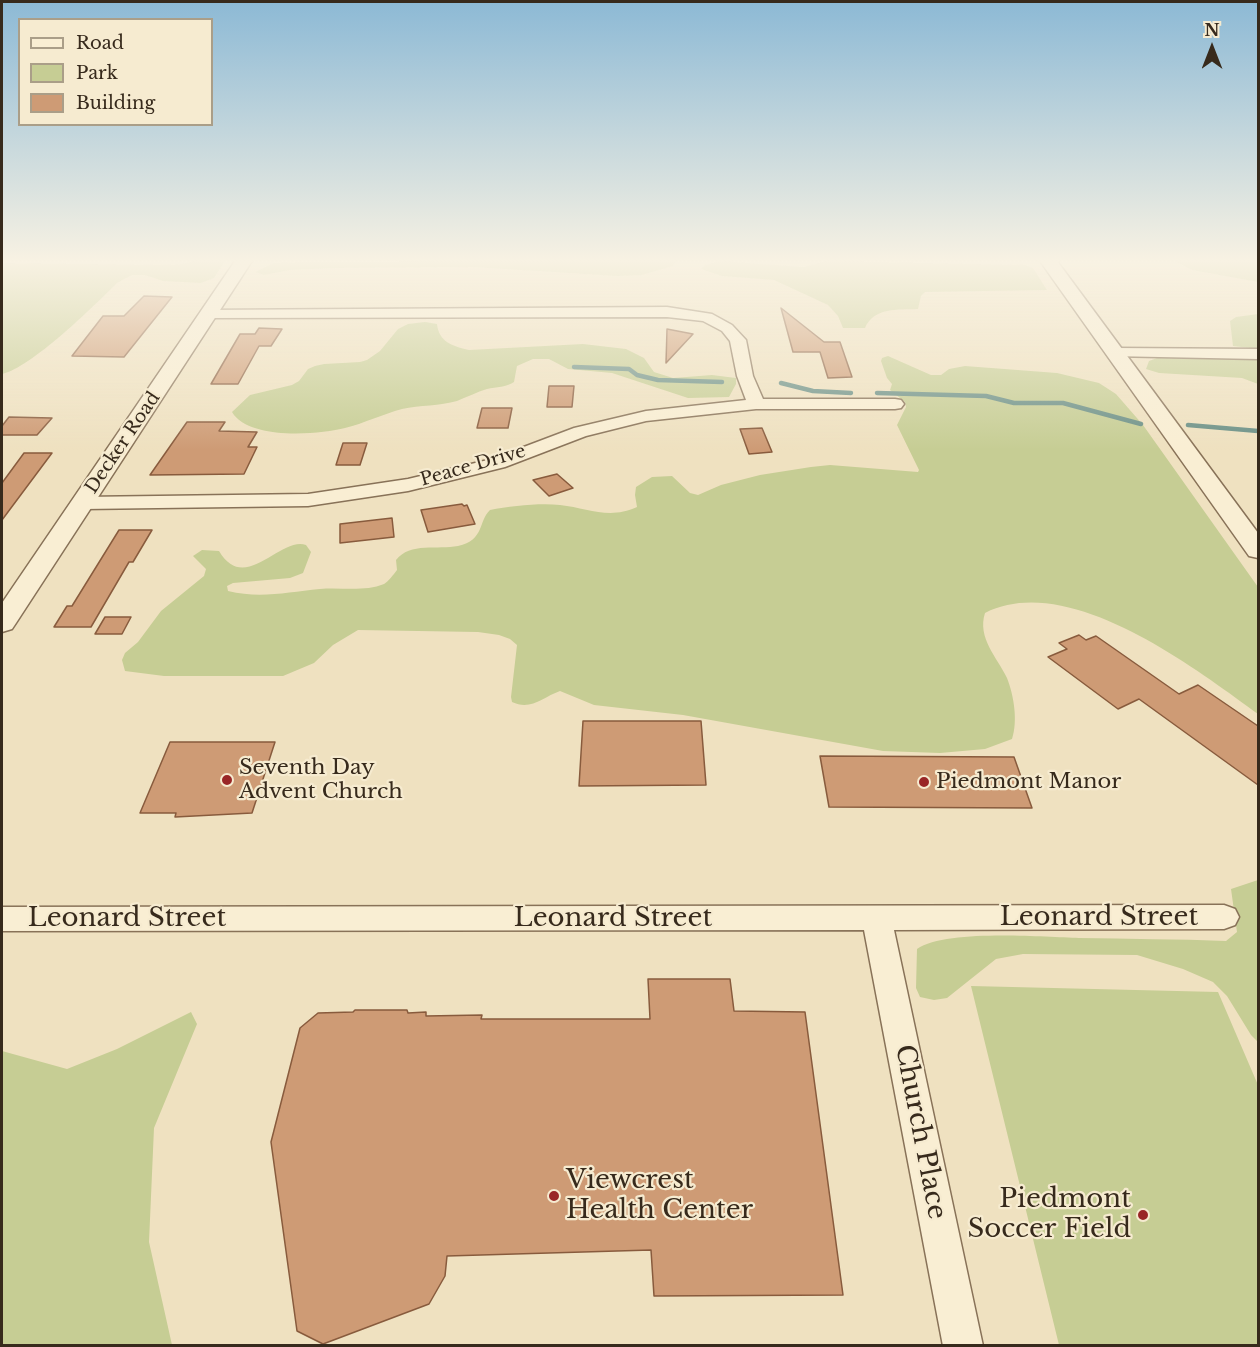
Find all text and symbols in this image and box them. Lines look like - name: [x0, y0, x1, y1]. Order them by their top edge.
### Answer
- legend: [18, 18, 213, 126]
- north arrow: [1182, 18, 1242, 78]
- text: N: [1204, 20, 1220, 40]
- text: Road: [76, 32, 124, 54]
- text: Park: [76, 62, 118, 84]
- text: Building: [76, 92, 155, 114]
- street label: Decker Road: [81, 388, 165, 498]
- street label: Peace Drive: [418, 441, 528, 491]
- place label: Seventh Day Advent Church: [239, 755, 403, 805]
- place label: Piedmont Manor: [936, 769, 1121, 795]
- marker: Seventh Day Advent Church: [220, 773, 234, 787]
- marker: Piedmont Manor: [917, 775, 931, 789]
- street label: Leonard Street: [1000, 902, 1198, 934]
- street label: Leonard Street: [28, 903, 226, 935]
- street label: Leonard Street: [514, 903, 712, 935]
- street label: Church Place: [888, 1042, 952, 1222]
- place label: Viewcrest Health Center: [566, 1165, 753, 1226]
- place label: Piedmont Soccer Field: [967, 1184, 1131, 1246]
- marker: Viewcrest Health Center: [547, 1189, 561, 1203]
- marker: Piedmont Soccer Field: [1136, 1208, 1150, 1222]

